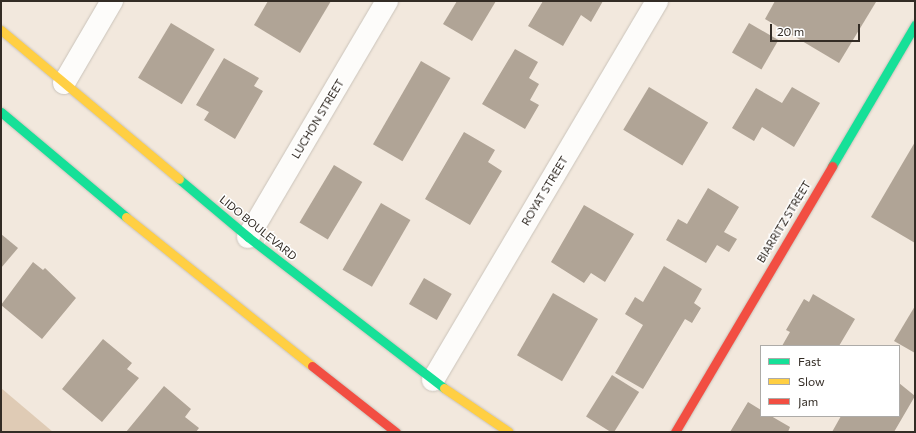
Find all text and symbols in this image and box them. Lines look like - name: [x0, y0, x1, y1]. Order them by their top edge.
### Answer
- scale bar: [772, 16, 862, 42]
- text: 20 m: [777, 24, 804, 38]
- street label: LUCHON STREET: [289, 77, 347, 161]
- street label: ROYAT STREET: [519, 154, 571, 228]
- street label: BIARRITZ STREET: [754, 179, 814, 265]
- street label: LIDO BOULEVARD: [217, 193, 299, 263]
- legend: [760, 345, 900, 417]
- text: Fast: [798, 354, 821, 368]
- text: Slow: [798, 374, 825, 388]
- text: Jam: [798, 394, 818, 408]

